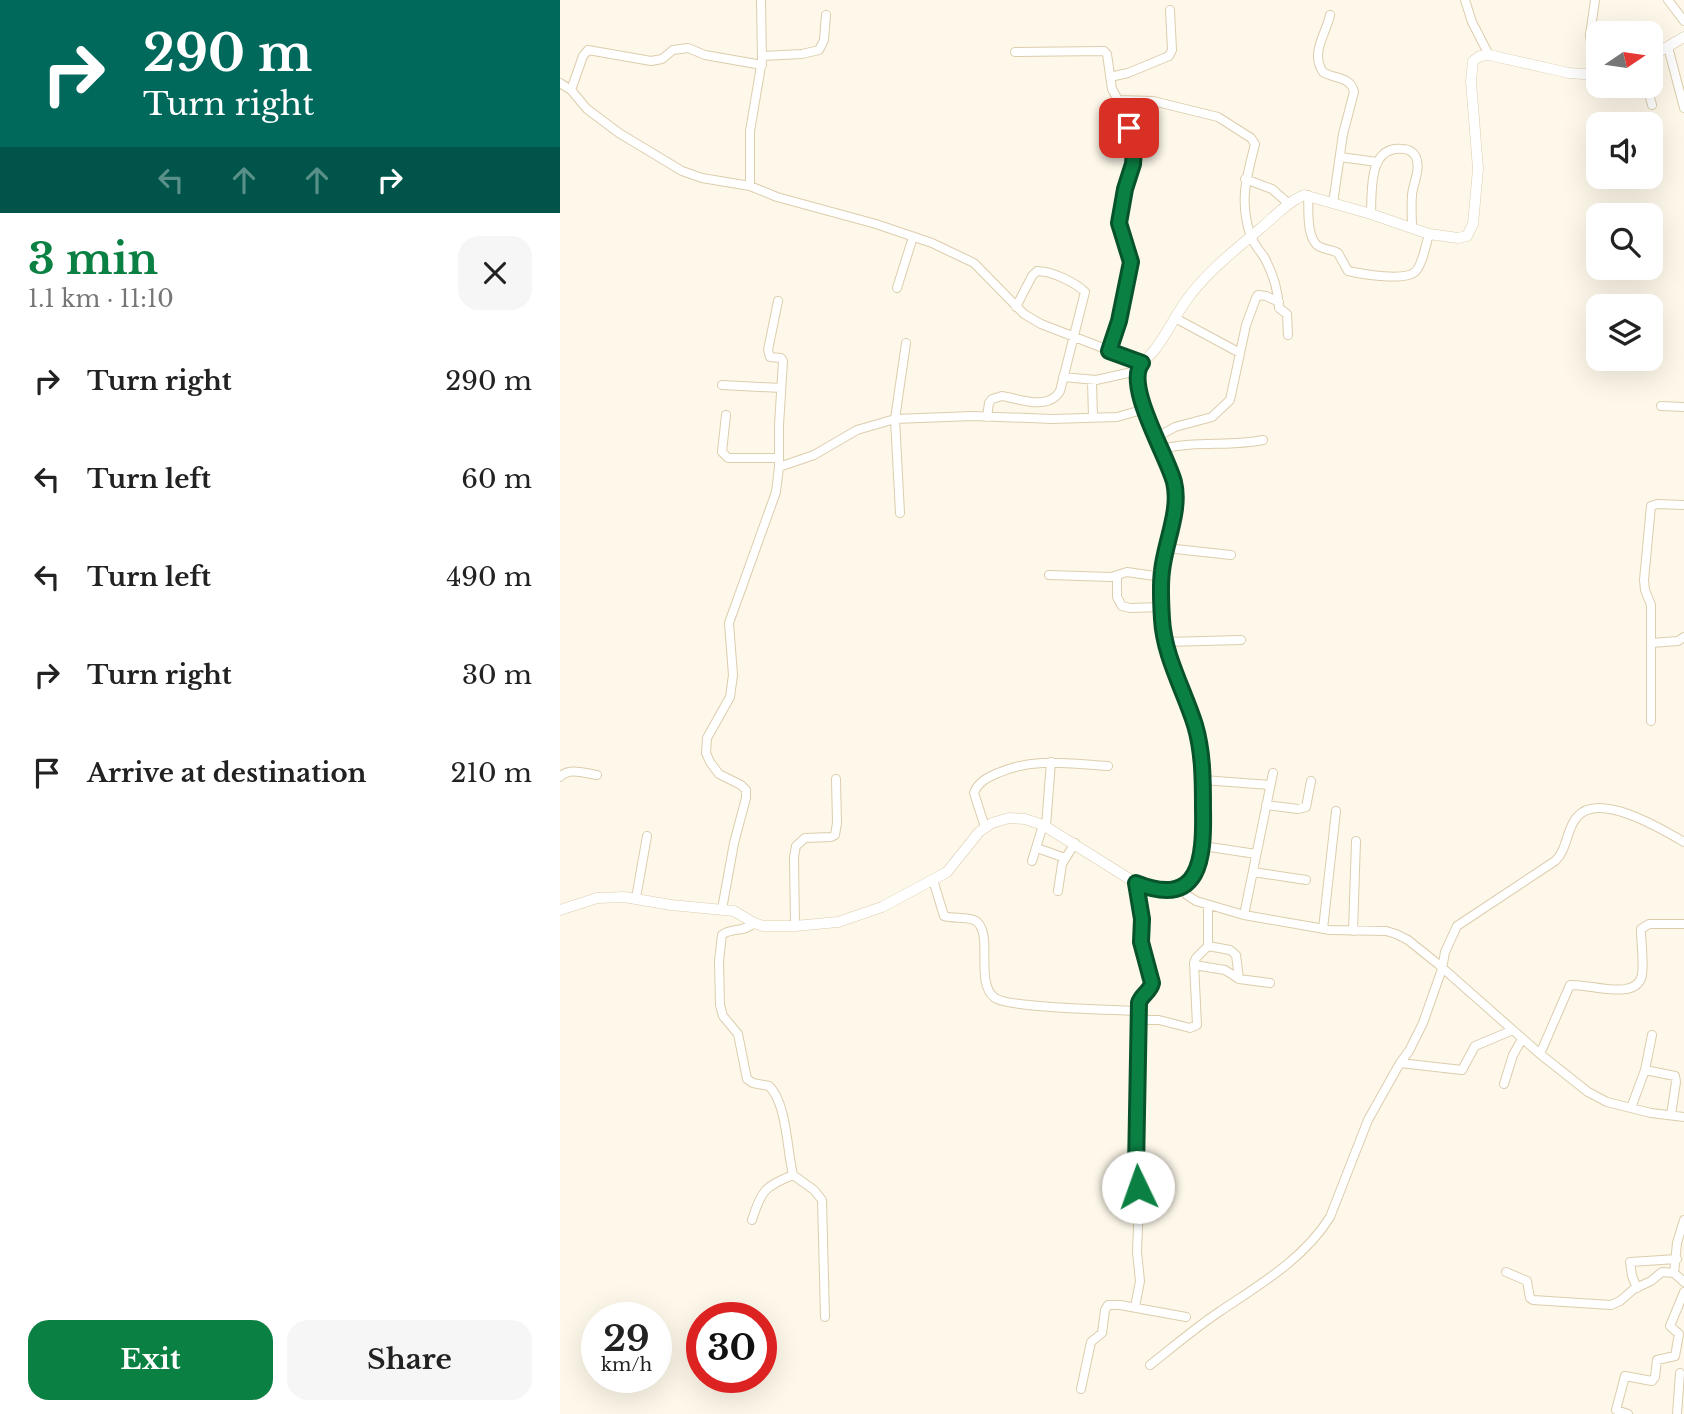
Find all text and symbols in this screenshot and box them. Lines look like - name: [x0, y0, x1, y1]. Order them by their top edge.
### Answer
- north arrow: [1586, 21, 1662, 98]
- map controls: [1586, 21, 1663, 371]
- text: 290 m: [143, 23, 312, 84]
- icon: right: [28, 28, 119, 119]
- text: Turn right: [143, 84, 314, 124]
- pin: [1099, 98, 1159, 158]
- icon: arrive: [1110, 109, 1148, 147]
- button: sound: [1586, 112, 1663, 189]
- icon: left: [152, 161, 190, 199]
- icon: ahead: [225, 161, 263, 199]
- icon: ahead: [298, 161, 336, 199]
- icon: right: [371, 161, 409, 199]
- button: search: [1586, 203, 1663, 280]
- text: 3 min: [28, 233, 158, 285]
- button: close: [458, 236, 532, 310]
- text: 1.1 km · 11:10: [28, 285, 174, 313]
- button: layers: [1586, 294, 1663, 371]
- icon: right: [28, 362, 66, 400]
- text: Turn right: [87, 365, 232, 397]
- text: 290 m: [445, 365, 532, 397]
- icon: left: [28, 460, 66, 498]
- text: Turn left: [87, 463, 211, 495]
- text: 60 m: [461, 463, 532, 495]
- icon: left: [28, 558, 66, 596]
- text: Turn left: [87, 561, 211, 593]
- text: 490 m: [446, 561, 532, 593]
- icon: right: [28, 656, 66, 694]
- text: Turn right: [87, 659, 232, 691]
- text: 30 m: [462, 659, 532, 691]
- icon: arrive: [28, 754, 66, 792]
- text: Arrive at destination: [87, 757, 367, 789]
- text: 210 m: [450, 757, 532, 789]
- position arrow: [1101, 1150, 1175, 1224]
- speed limit sign: 30: [686, 1302, 777, 1393]
- text: 29: [603, 1317, 650, 1360]
- button: Exit: [28, 1320, 273, 1400]
- button: Share: [287, 1320, 532, 1400]
- text: km/h: [601, 1354, 652, 1376]

